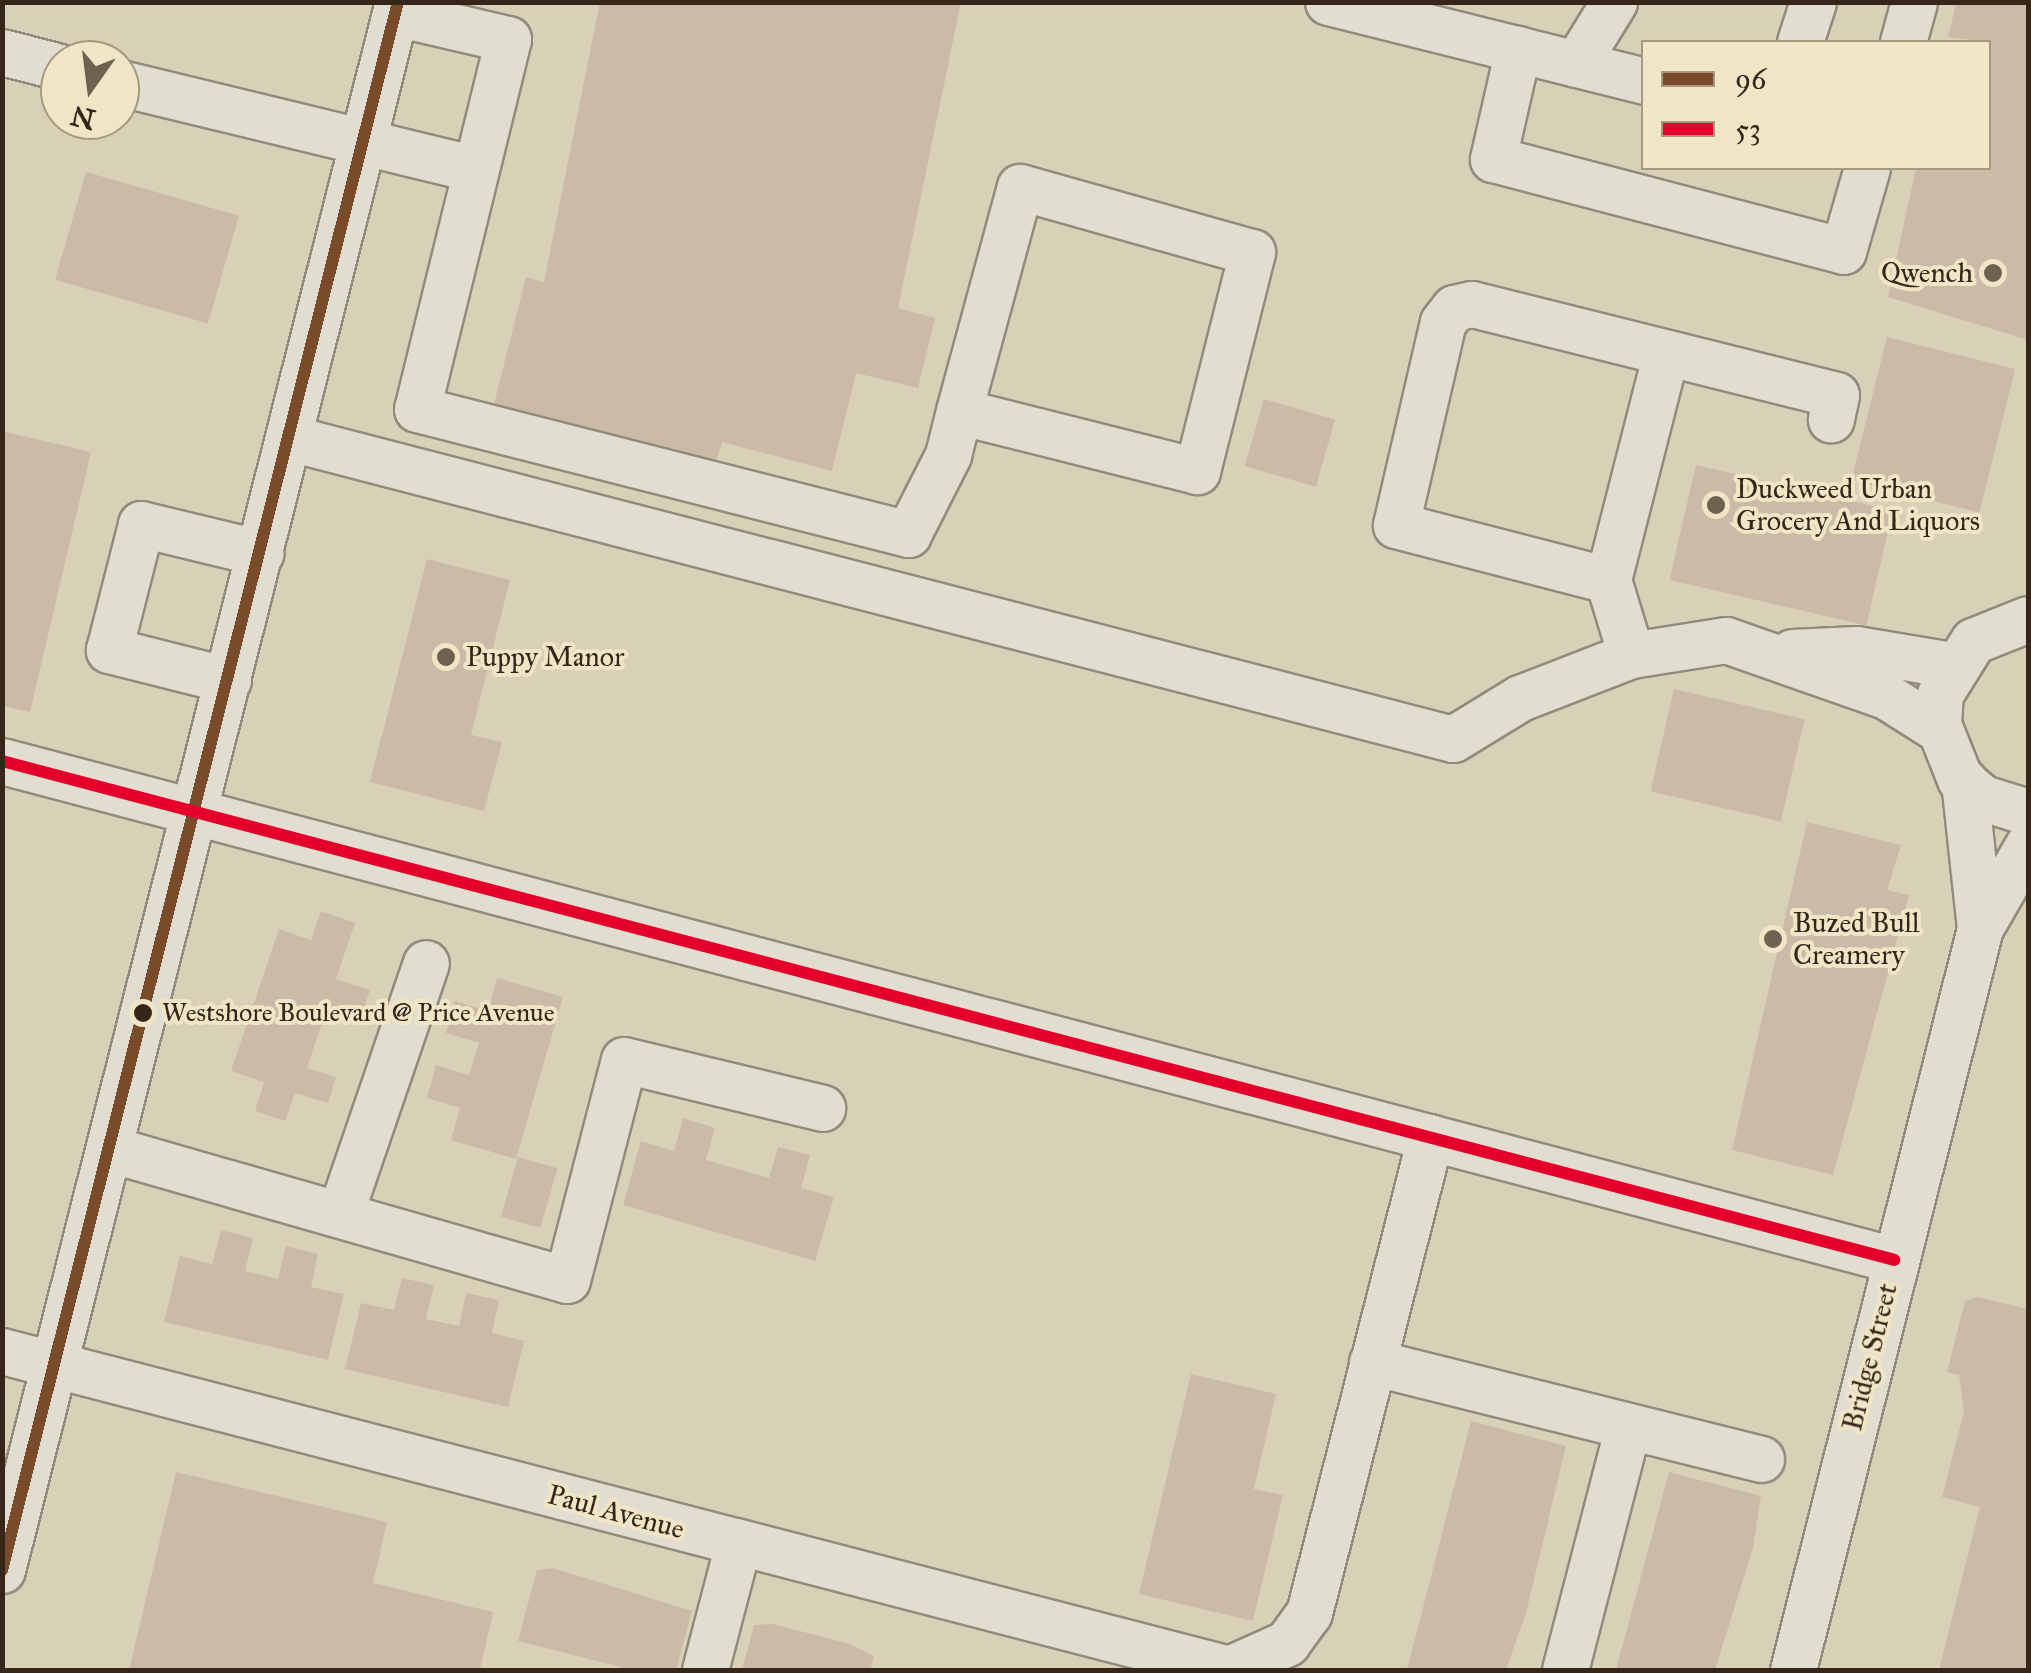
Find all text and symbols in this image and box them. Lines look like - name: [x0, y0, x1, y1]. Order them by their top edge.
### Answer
- north arrow: [40, 40, 140, 140]
- legend: [1641, 40, 1991, 170]
- text: 96: [1735, 61, 1767, 97]
- text: N: [67, 98, 99, 138]
- text: 53: [1735, 111, 1761, 147]
- place label: Qwench: [1881, 256, 1973, 290]
- marker: Qwench: [1982, 262, 2004, 284]
- place label: Duckweed Urban Grocery And Liquors: [1736, 472, 1980, 538]
- marker: Duckweed Urban Grocery And Liquors: [1705, 494, 1727, 516]
- place label: Puppy Manor: [466, 640, 624, 674]
- marker: Puppy Manor: [435, 646, 457, 668]
- place label: Buzed Bull Creamery: [1793, 906, 1920, 972]
- marker: Buzed Bull Creamery: [1762, 928, 1784, 950]
- place label: Westshore Boulevard @ Price Avenue: [162, 997, 555, 1029]
- marker: Westshore Boulevard @ Price Avenue: [133, 1003, 153, 1023]
- street label: Bridge Street: [1835, 1280, 1905, 1434]
- street label: Paul Avenue: [544, 1478, 688, 1546]

